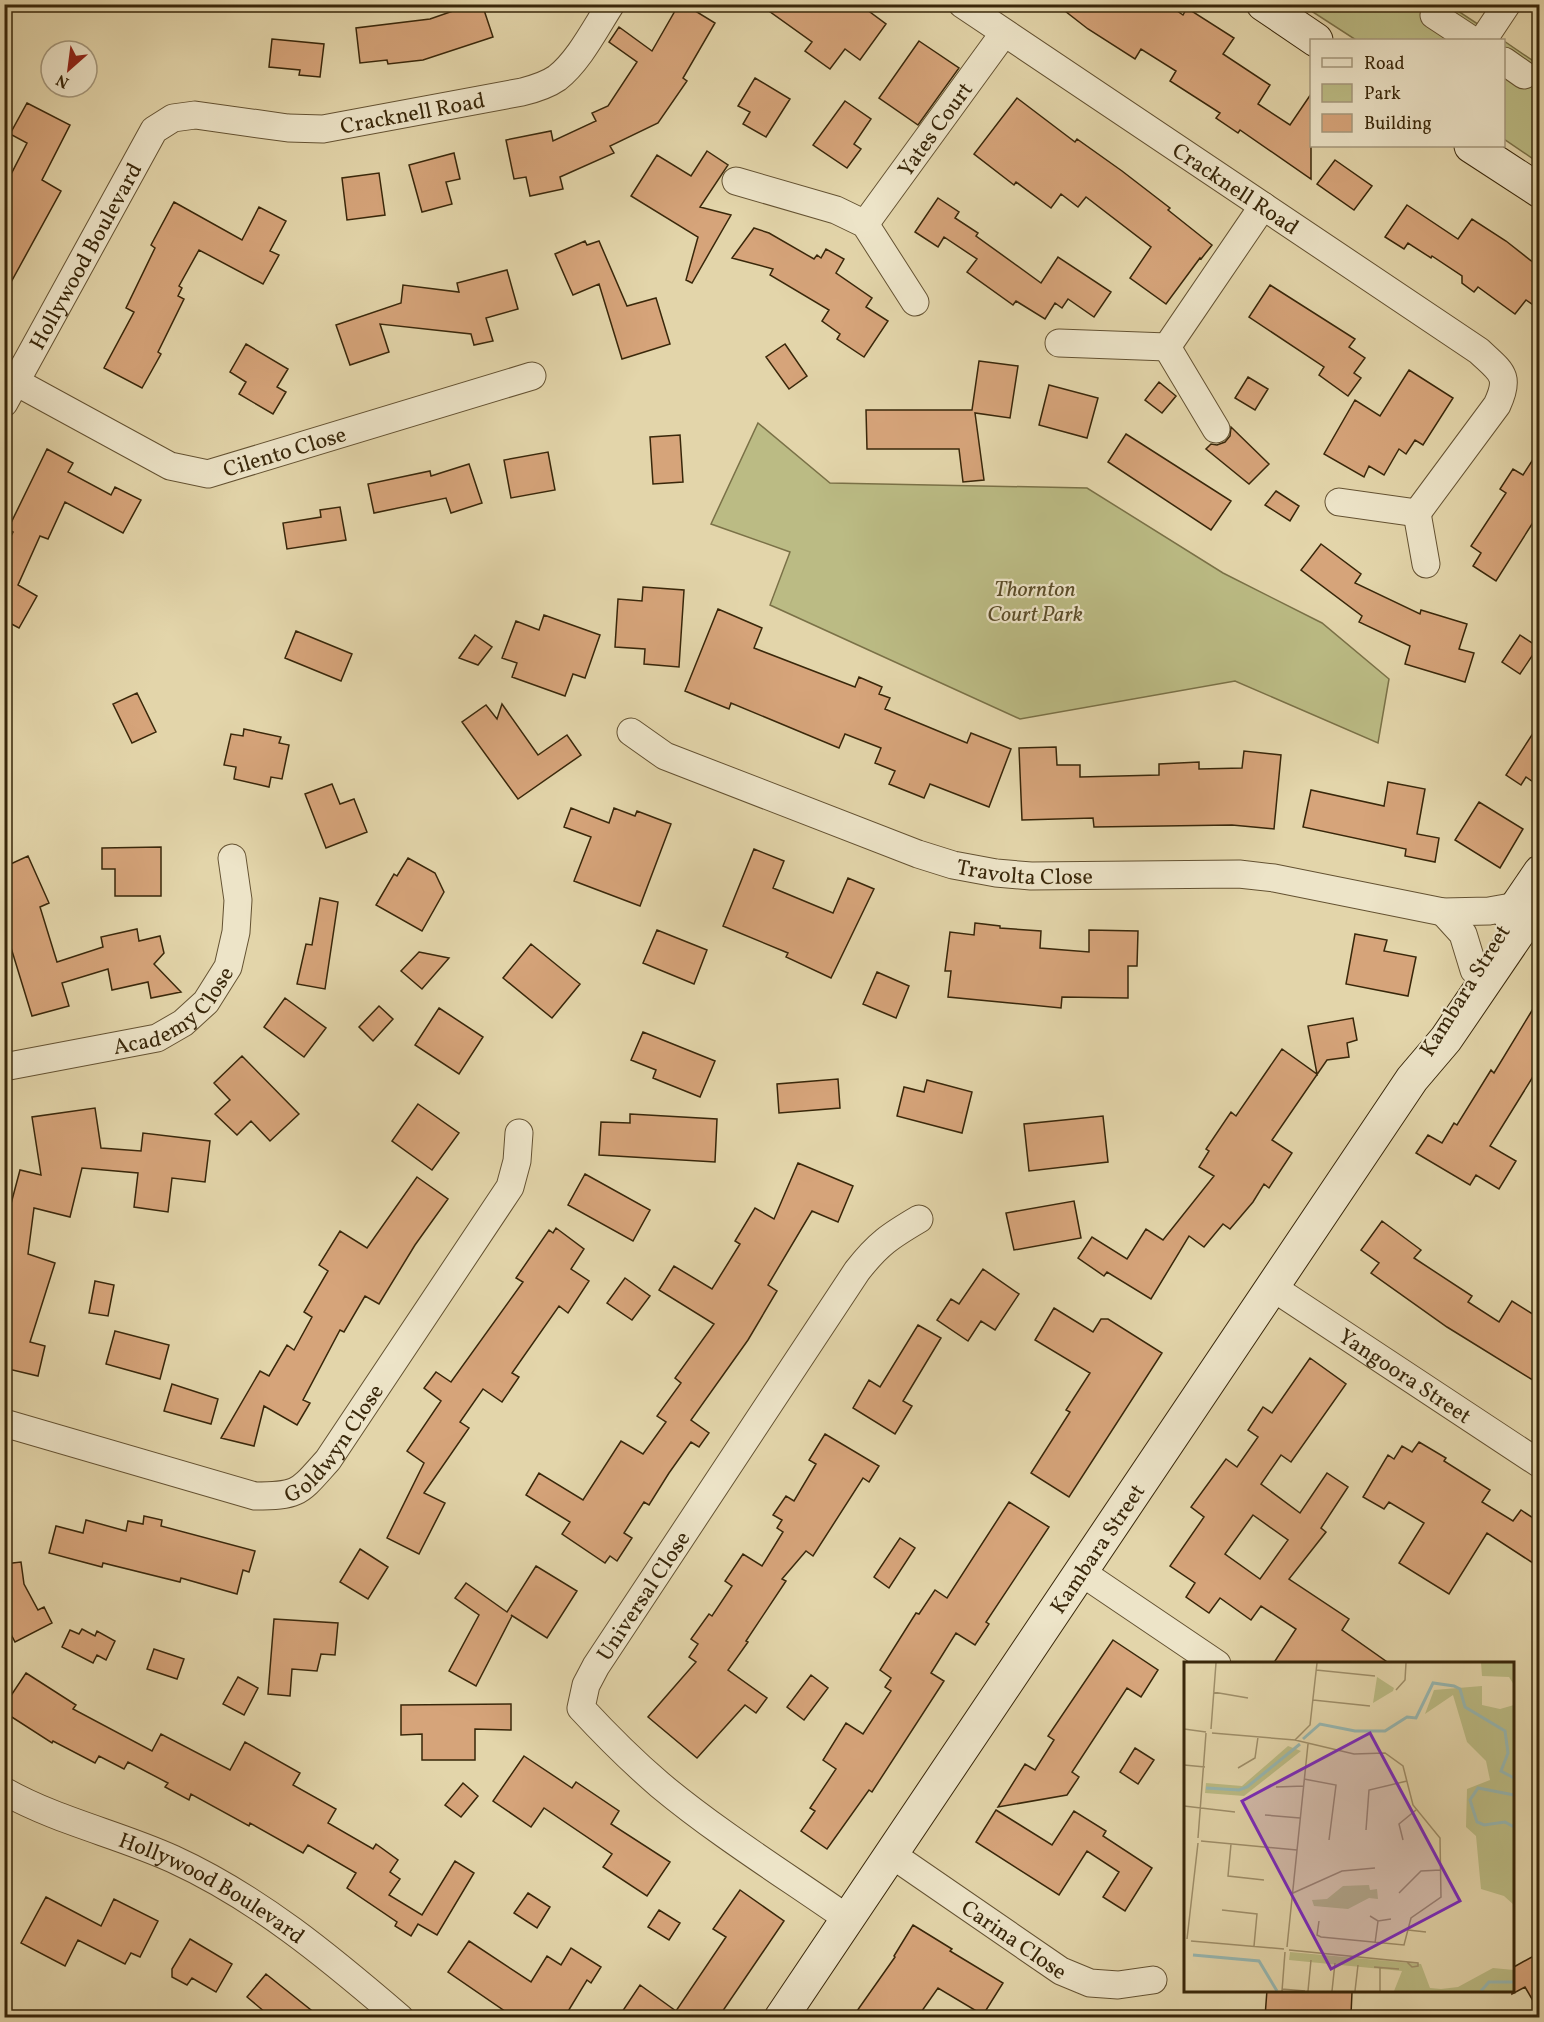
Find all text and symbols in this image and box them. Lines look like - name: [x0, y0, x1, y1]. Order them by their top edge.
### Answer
- north arrow: [39, 39, 99, 99]
- legend: [1310, 39, 1505, 147]
- text: Road: [1364, 52, 1405, 77]
- text: N: [52, 68, 73, 93]
- street label: Yates Court: [891, 76, 982, 184]
- text: Park: [1364, 82, 1401, 107]
- street label: Cracknell Road: [338, 86, 488, 143]
- text: Building: [1364, 112, 1432, 137]
- street label: Cracknell Road: [1165, 136, 1304, 244]
- street label: Hollywood Boulevard: [23, 158, 151, 356]
- street label: Cilento Close: [220, 420, 350, 487]
- park label: Thornton Court Park: [987, 575, 1083, 631]
- street label: Travolta Close: [954, 853, 1093, 894]
- street label: Kambara Street: [1413, 919, 1519, 1063]
- street label: Academy Close: [111, 961, 242, 1064]
- street label: Yangoora Street: [1332, 1322, 1477, 1433]
- street label: Goldwyn Close: [281, 1379, 392, 1512]
- street label: Kambara Street: [1044, 1478, 1154, 1621]
- street label: Universal Close: [591, 1526, 699, 1668]
- inset map: [1184, 1662, 1514, 1992]
- street label: Hollywood Boulevard: [114, 1826, 310, 1953]
- street label: Carina Close: [954, 1894, 1072, 1989]

